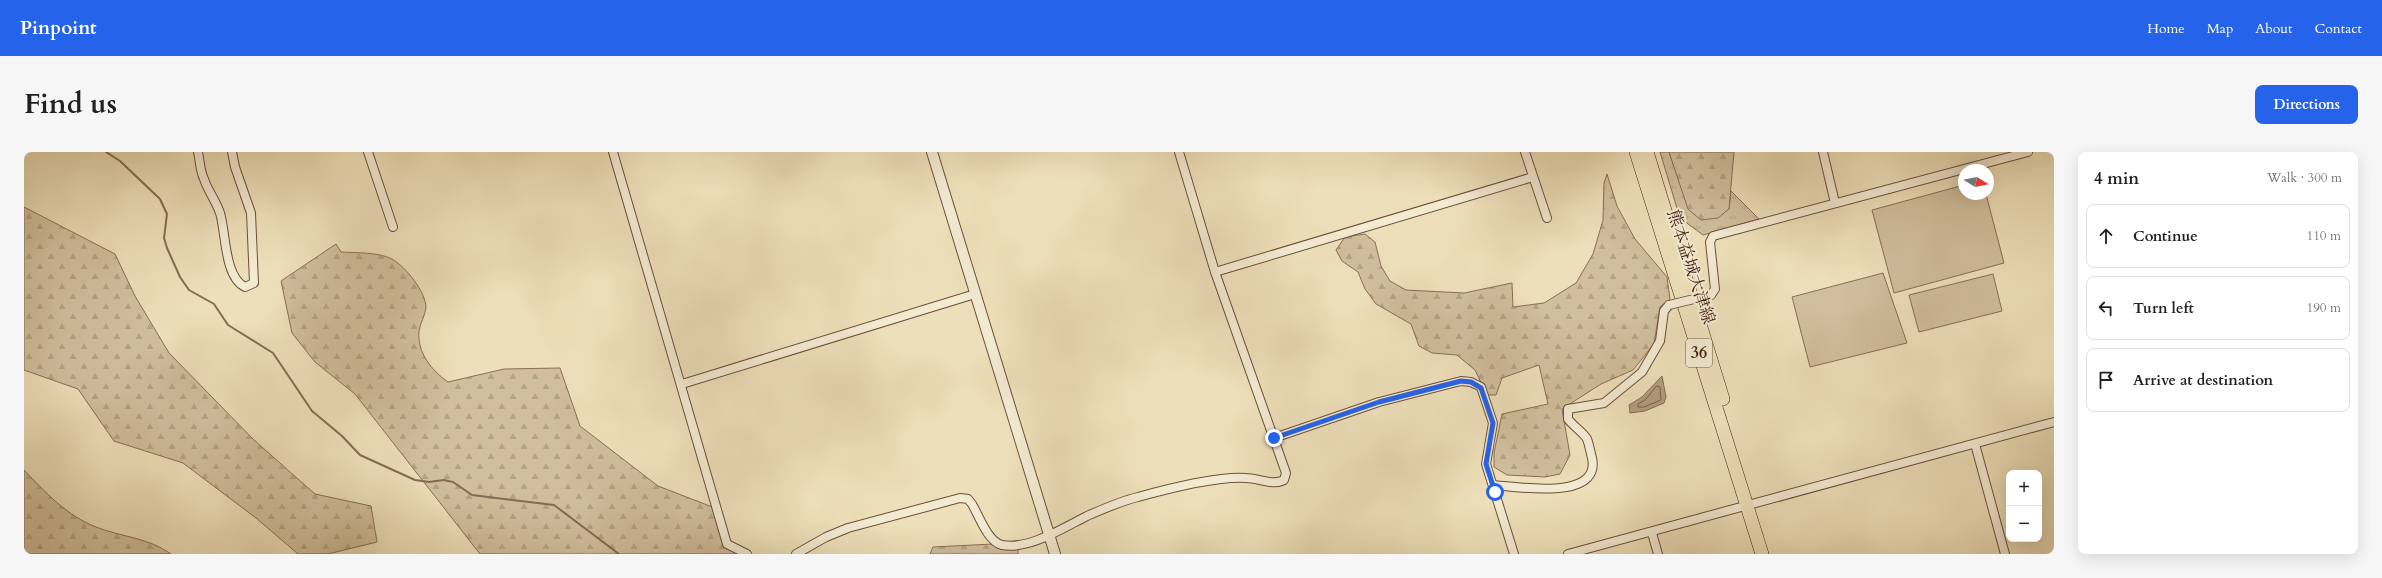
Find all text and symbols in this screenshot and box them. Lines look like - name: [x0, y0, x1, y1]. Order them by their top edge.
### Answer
- text: Pinpoint: [20, 15, 97, 41]
- text: Home: [2147, 19, 2185, 38]
- text: Map: [2207, 19, 2233, 38]
- text: About: [2255, 19, 2292, 38]
- text: Contact: [2314, 19, 2362, 38]
- text: Find us: [24, 85, 117, 123]
- button: Directions: [2255, 85, 2358, 124]
- north arrow: [1958, 164, 1994, 200]
- text: 4 min: [2094, 167, 2139, 190]
- text: Walk · 300 m: [2267, 169, 2342, 187]
- street label: 熊本益城大津線: [1662, 207, 1720, 327]
- icon: ahead: [2095, 225, 2117, 247]
- text: Continue: [2133, 226, 2198, 246]
- text: 110 m: [2307, 227, 2341, 245]
- icon: left: [2095, 297, 2117, 319]
- text: Turn left: [2133, 298, 2194, 318]
- text: 190 m: [2307, 299, 2341, 317]
- road number: 36: [1686, 339, 1712, 367]
- icon: arrive: [2095, 369, 2117, 391]
- text: Arrive at destination: [2133, 370, 2273, 390]
- route end: [1265, 429, 1283, 447]
- map controls: [2006, 470, 2042, 542]
- button: +: [2006, 470, 2042, 506]
- route start: [1486, 483, 1504, 501]
- button: −: [2006, 506, 2042, 542]

